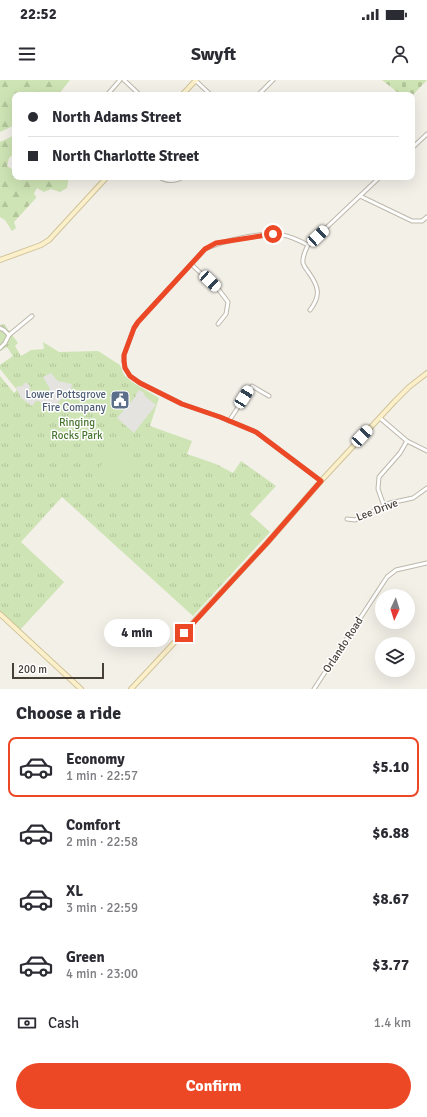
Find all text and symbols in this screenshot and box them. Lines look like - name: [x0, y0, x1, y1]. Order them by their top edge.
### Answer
- text: 22:52: [20, 5, 57, 23]
- icon: menu: [16, 43, 38, 65]
- text: Swyft: [191, 43, 236, 65]
- icon: person: [389, 43, 411, 65]
- text: North Adams Street: [52, 108, 181, 126]
- text: North Charlotte Street: [52, 147, 199, 165]
- car: [305, 223, 331, 249]
- route start: [264, 225, 282, 243]
- car: [197, 268, 223, 294]
- car: [233, 384, 255, 410]
- place label: Lower Pottsgrove Fire Company: [25, 388, 107, 414]
- public building icon: Lower Pottsgrove Fire Company: [109, 389, 131, 411]
- park label: Ringing Rocks Park: [51, 416, 103, 442]
- car: [349, 423, 375, 449]
- street label: Lee Drive: [354, 496, 400, 524]
- north arrow: [375, 589, 415, 629]
- map controls: [375, 589, 415, 677]
- street label: Orlando Road: [320, 615, 366, 675]
- callout: 4 min: [104, 619, 170, 647]
- route end: [175, 624, 193, 642]
- text: 4 min: [121, 625, 153, 641]
- button: layers: [375, 637, 415, 677]
- scale bar: [12, 661, 104, 680]
- text: 200 m: [18, 663, 47, 676]
- text: Choose a ride: [16, 702, 121, 724]
- icon: car: [18, 749, 54, 785]
- text: Economy: [66, 750, 125, 768]
- text: $5.10: [372, 758, 409, 776]
- text: 1 min · 22:57: [66, 768, 138, 784]
- icon: car: [18, 815, 54, 851]
- text: Comfort: [66, 816, 120, 834]
- text: $6.88: [372, 824, 409, 842]
- text: 2 min · 22:58: [66, 834, 138, 850]
- icon: car: [18, 881, 54, 917]
- text: XL: [66, 882, 83, 900]
- text: $8.67: [372, 890, 409, 908]
- text: 3 min · 22:59: [66, 900, 138, 916]
- icon: car: [18, 947, 54, 983]
- text: Green: [66, 948, 105, 966]
- text: $3.77: [372, 956, 409, 974]
- text: 4 min · 23:00: [66, 966, 138, 982]
- icon: cash: [16, 1012, 38, 1034]
- text: Cash: [48, 1014, 79, 1032]
- text: 1.4 km: [374, 1015, 411, 1031]
- button: Confirm: [16, 1063, 411, 1109]

